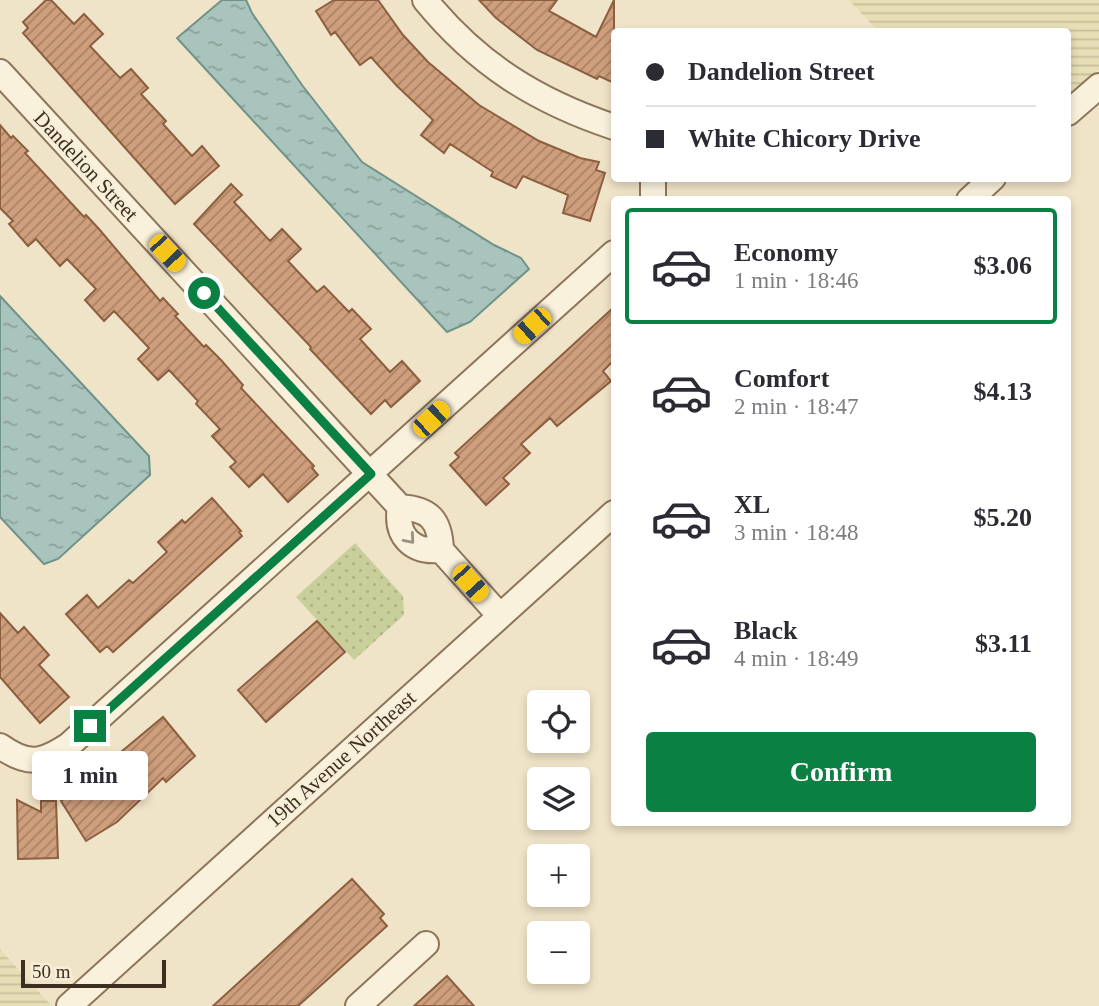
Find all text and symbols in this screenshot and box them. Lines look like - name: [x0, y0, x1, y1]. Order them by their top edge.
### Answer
- text: Dandelion Street: [688, 57, 875, 86]
- street label: Dandelion Street: [29, 106, 143, 226]
- text: White Chicory Drive: [688, 124, 921, 153]
- car: [145, 230, 190, 276]
- icon: car: [650, 235, 713, 298]
- text: Economy: [734, 238, 838, 267]
- text: $3.06: [974, 251, 1032, 280]
- text: 1 min · 18:46: [734, 268, 859, 293]
- route start: [188, 277, 220, 309]
- car: [510, 304, 555, 348]
- icon: car: [650, 361, 713, 424]
- text: Comfort: [734, 364, 829, 393]
- text: $4.13: [974, 377, 1032, 406]
- text: 2 min · 18:47: [734, 394, 859, 419]
- car: [409, 397, 454, 441]
- icon: car: [650, 487, 713, 550]
- text: XL: [734, 490, 770, 519]
- text: $5.20: [974, 503, 1032, 532]
- text: 3 min · 18:48: [734, 520, 859, 545]
- one-way arrow: [402, 531, 414, 544]
- car: [449, 560, 492, 606]
- icon: car: [650, 613, 713, 676]
- text: Black: [734, 616, 798, 645]
- text: $3.11: [975, 629, 1032, 658]
- text: 4 min · 18:49: [734, 646, 859, 671]
- street label: 19th Avenue Northeast: [262, 686, 421, 832]
- map controls: [527, 690, 590, 984]
- button: locate: [527, 690, 590, 753]
- route end: [74, 710, 106, 742]
- button: Confirm: [646, 732, 1036, 812]
- callout: 1 min: [32, 750, 148, 800]
- text: 1 min: [62, 763, 118, 788]
- button: layers: [527, 767, 590, 830]
- button: +: [527, 844, 590, 907]
- button: −: [527, 921, 590, 984]
- scale bar: [21, 957, 166, 989]
- text: 50 m: [32, 961, 71, 982]

